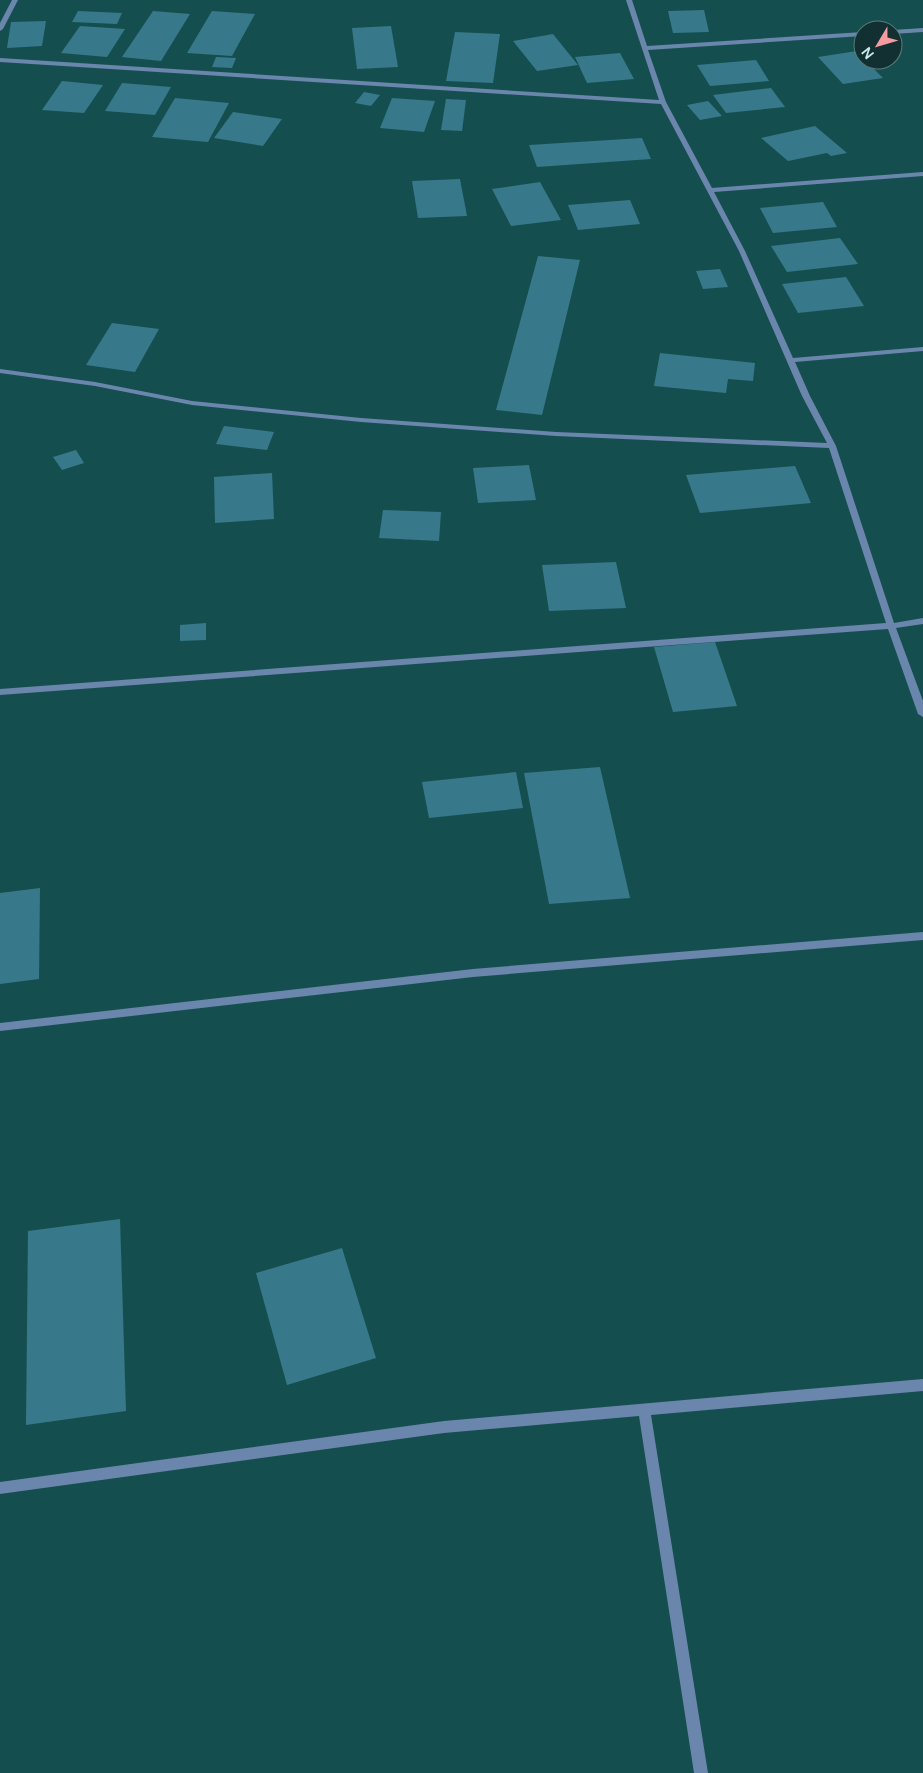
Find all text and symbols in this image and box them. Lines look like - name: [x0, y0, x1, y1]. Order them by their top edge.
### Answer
- north arrow: [853, 20, 903, 70]
- text: N: [857, 43, 878, 63]

